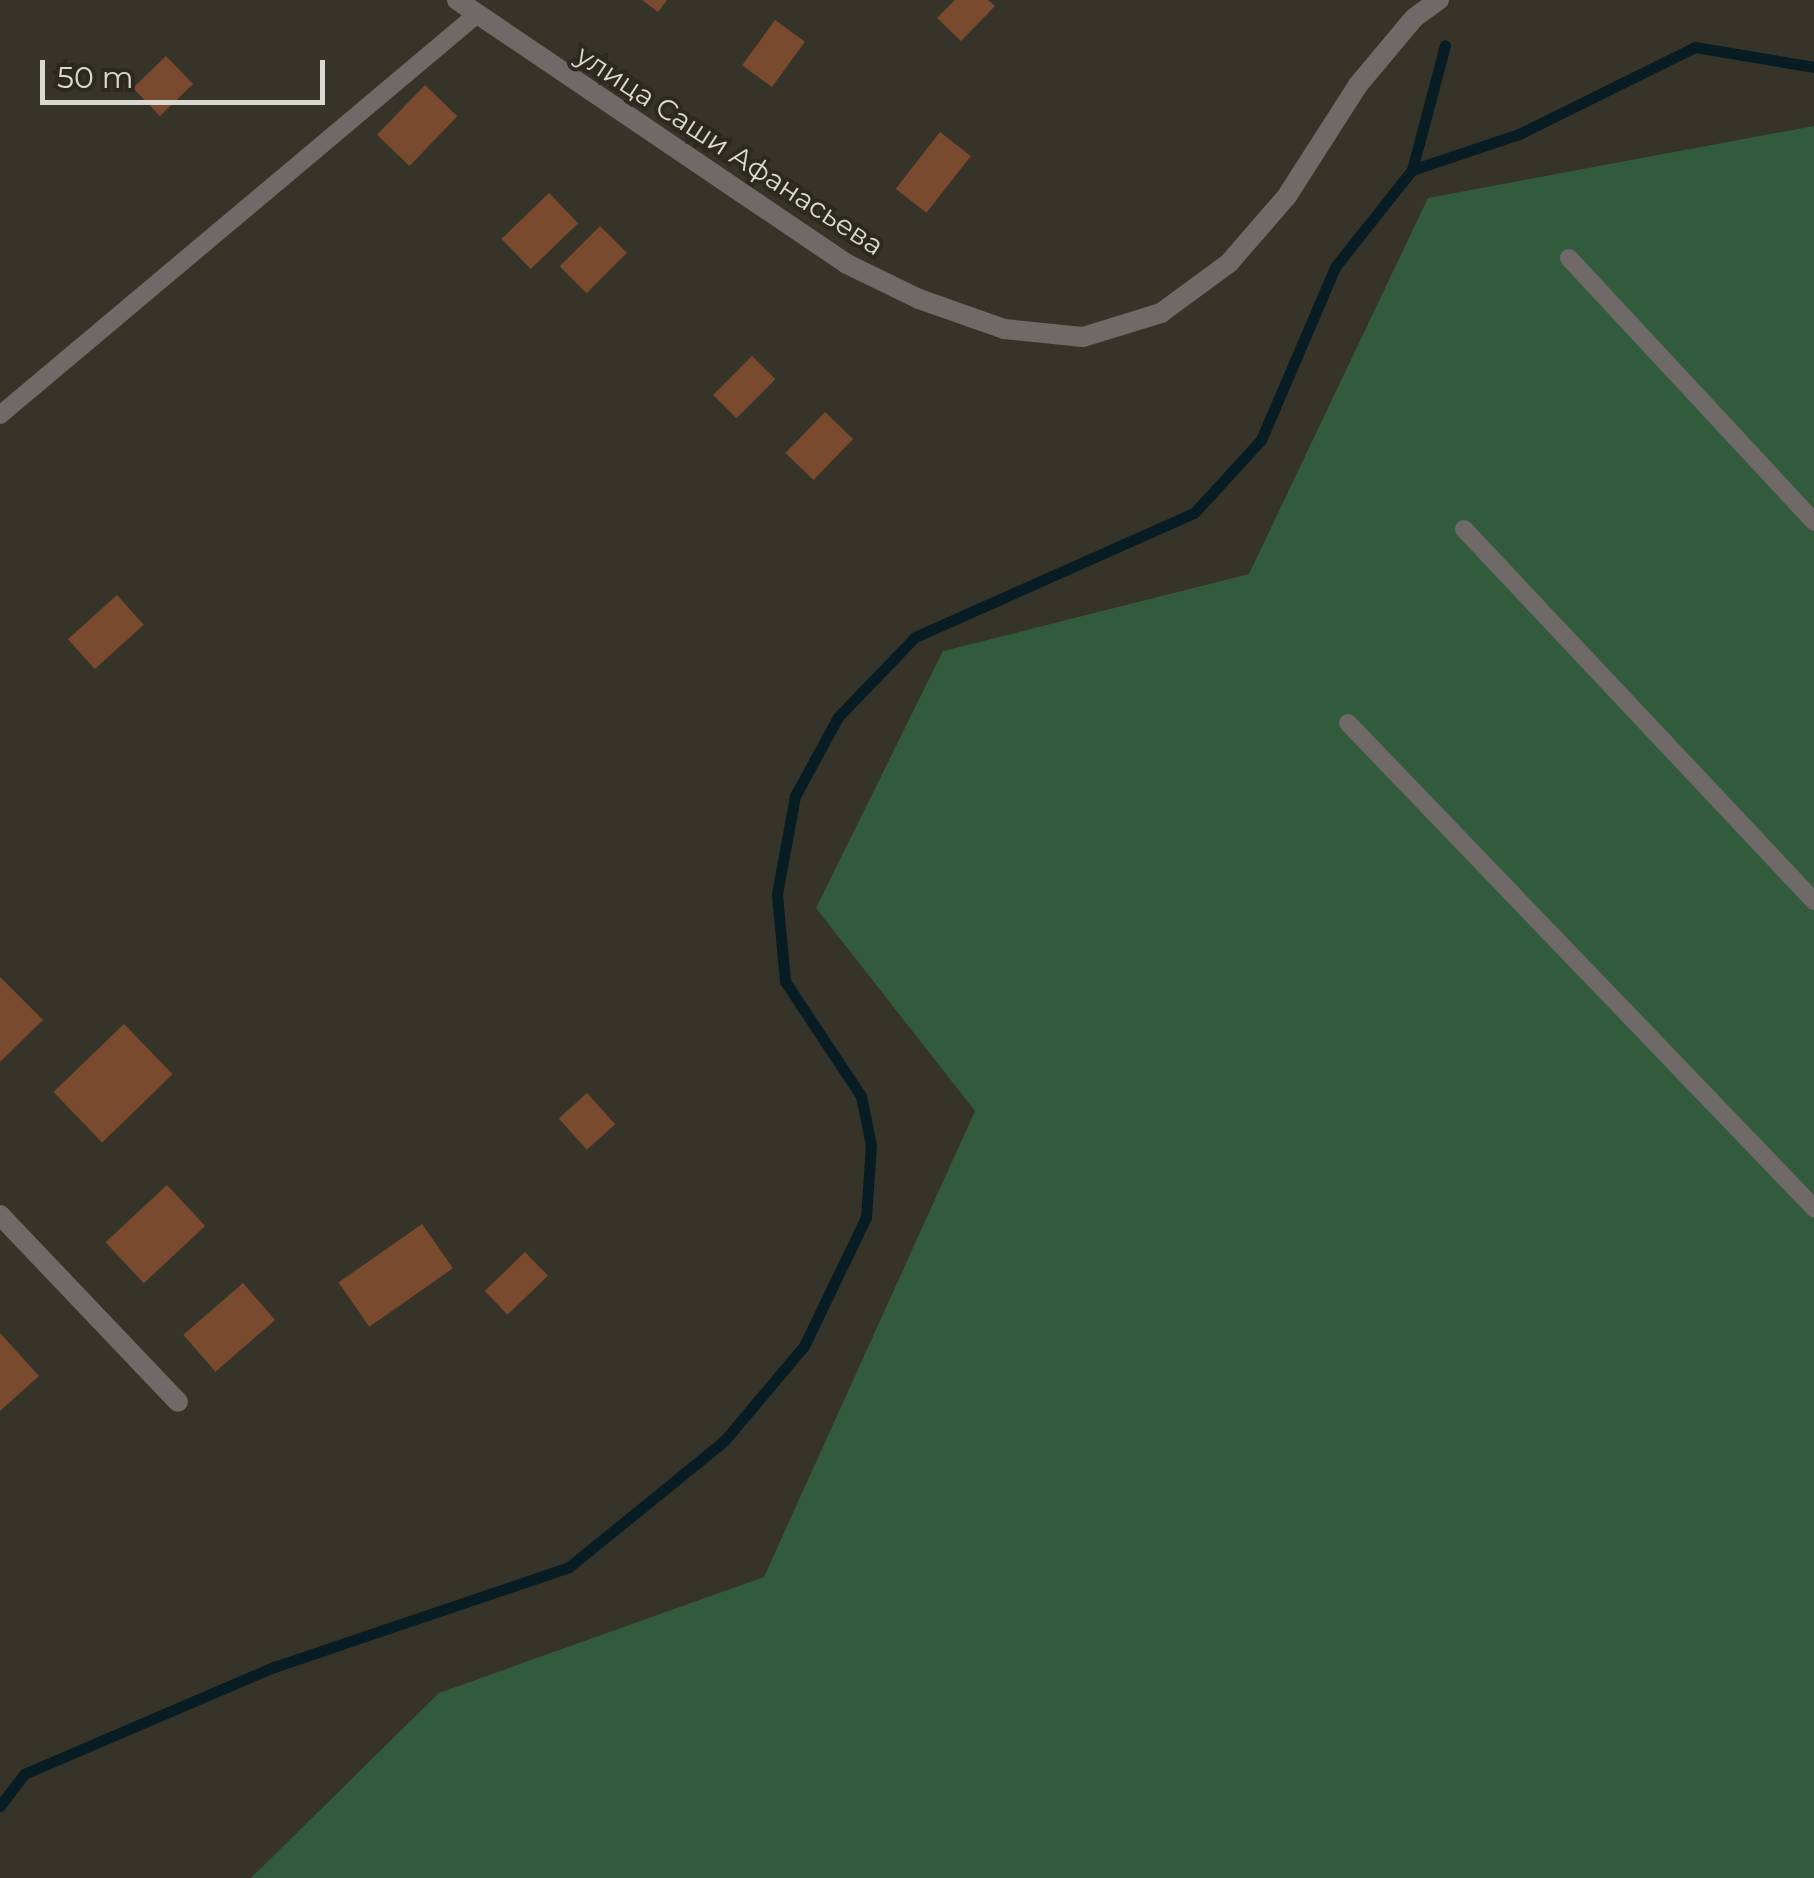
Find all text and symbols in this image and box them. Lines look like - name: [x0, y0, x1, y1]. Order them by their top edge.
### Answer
- street label: улица Саши Афанасьева: [570, 38, 890, 262]
- scale bar: [45, 40, 330, 102]
- text: 50 m: [57, 59, 134, 96]

